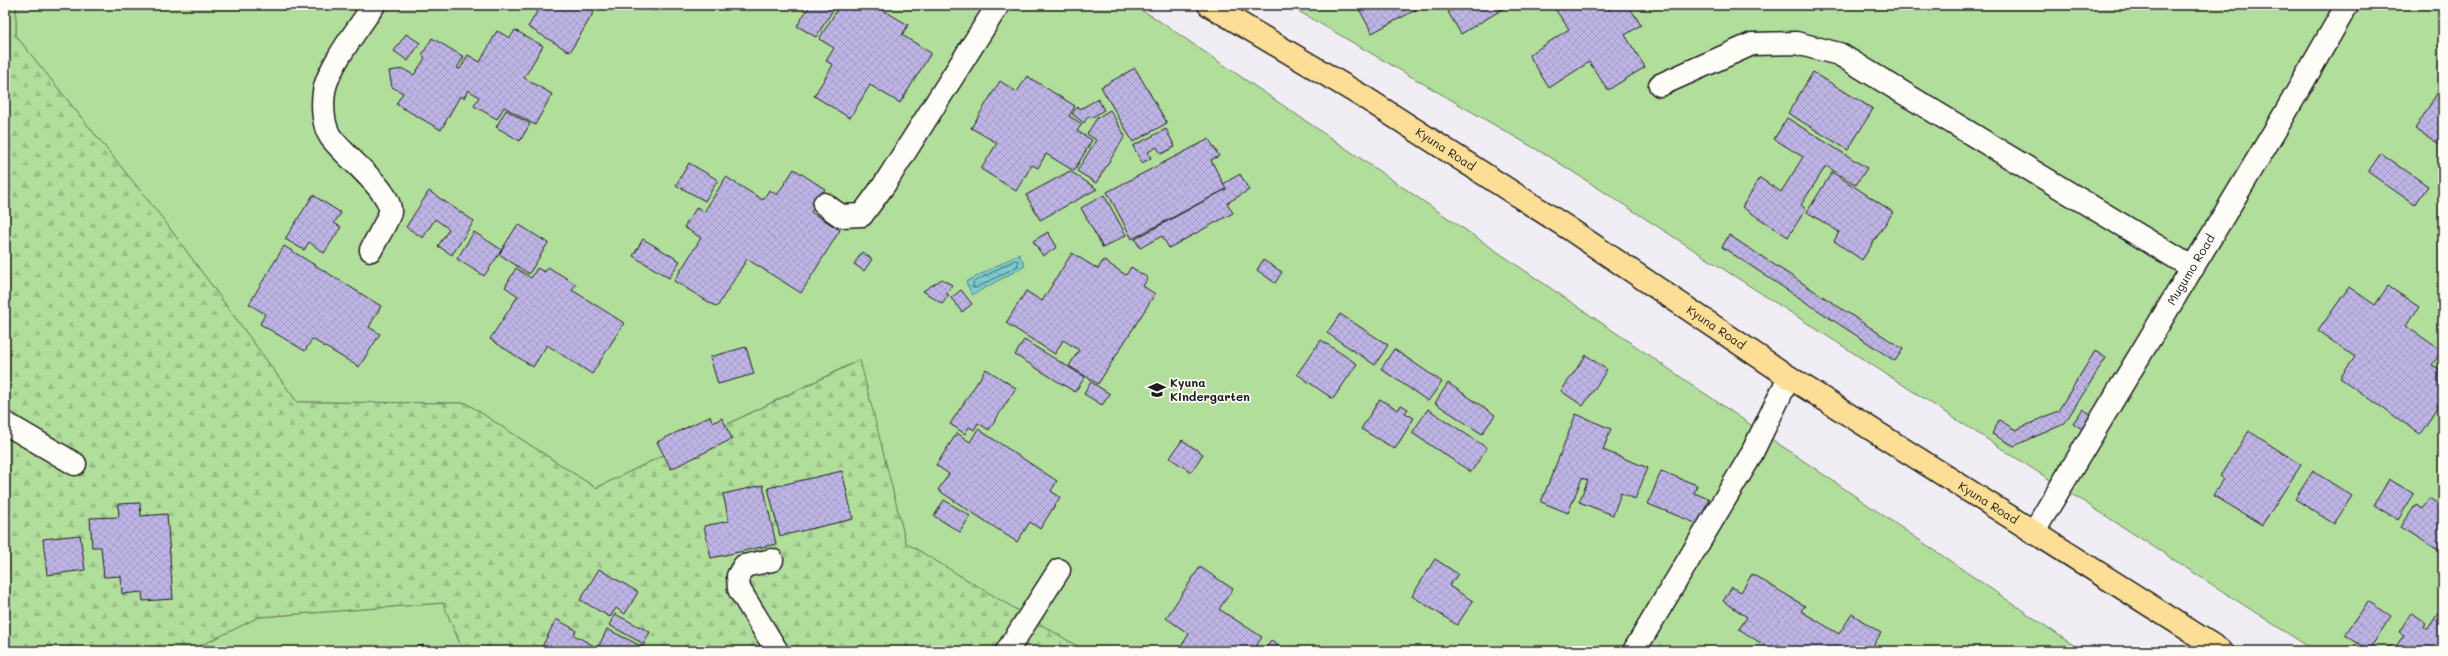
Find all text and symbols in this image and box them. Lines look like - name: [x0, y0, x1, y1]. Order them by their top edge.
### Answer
- street label: Kyuna Road: [1413, 123, 1479, 174]
- street label: Mugumo Road: [2163, 231, 2218, 308]
- street label: Kyuna Road: [1684, 301, 1749, 353]
- place label: Kyuna Kindergarten: [1170, 374, 1250, 404]
- school or university icon: Kyuna Kindergarten: [1147, 380, 1167, 400]
- street label: Kyuna Road: [1956, 477, 2022, 527]

